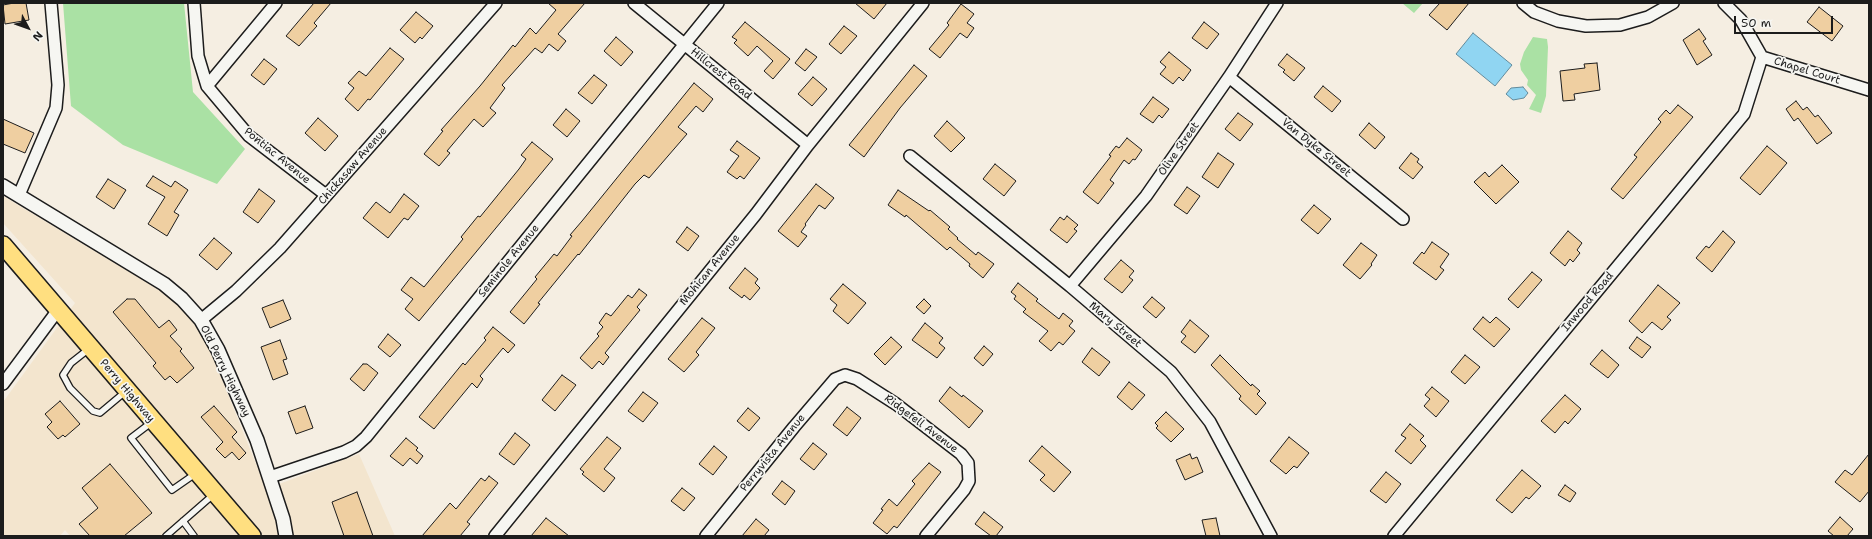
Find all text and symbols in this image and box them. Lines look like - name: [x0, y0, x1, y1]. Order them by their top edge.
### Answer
- north arrow: [8, 8, 48, 48]
- scale bar: [1736, 8, 1835, 34]
- text: 50 m: [1741, 15, 1771, 31]
- text: N: [29, 28, 46, 44]
- street label: Hillcrest Road: [688, 45, 754, 103]
- street label: Chapel Court: [1772, 55, 1842, 87]
- street label: Van Dyke Street: [1279, 116, 1353, 180]
- street label: Olive Street: [1156, 120, 1202, 178]
- street label: Pontiac Avenue: [241, 125, 313, 187]
- street label: Chickasaw Avenue: [316, 125, 390, 207]
- street label: Seminole Avenue: [476, 222, 542, 300]
- street label: Mohican Avenue: [677, 232, 743, 308]
- street label: Inwood Road: [1559, 270, 1617, 334]
- street label: Mary Street: [1086, 299, 1144, 351]
- street label: Old Perry Highway: [197, 323, 253, 419]
- street label: Perry Highway: [97, 357, 157, 425]
- street label: Ridgefell Avenue: [881, 392, 961, 456]
- street label: Perryvista Avenue: [738, 412, 808, 494]

